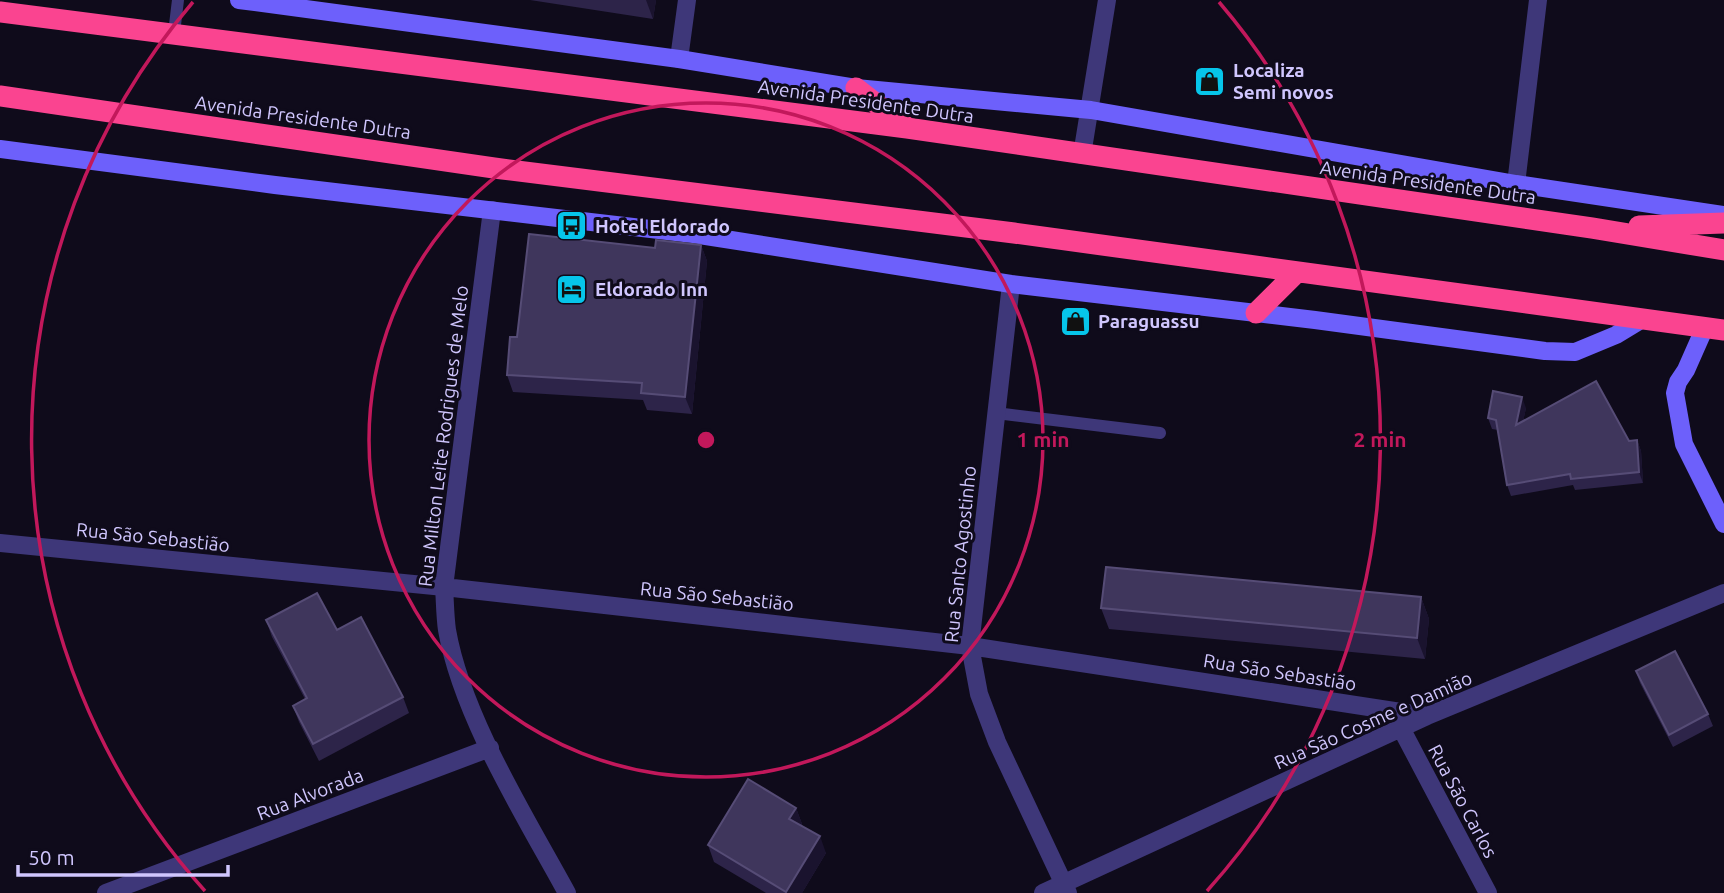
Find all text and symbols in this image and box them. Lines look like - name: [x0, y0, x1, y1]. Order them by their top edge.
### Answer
- place label: Localiza Semi novos: [1233, 59, 1334, 103]
- shop icon: Localiza Semi novos: [1193, 64, 1227, 98]
- street label: Avenida Presidente Dutra: [757, 75, 975, 127]
- street label: Avenida Presidente Dutra: [194, 91, 412, 143]
- street label: Avenida Presidente Dutra: [1319, 156, 1537, 208]
- bus stop icon: Hotel Eldorado: [555, 209, 589, 243]
- place label: Hotel Eldorado: [595, 215, 730, 237]
- hotel icon: Eldorado Inn: [555, 272, 589, 306]
- place label: Eldorado Inn: [595, 278, 708, 300]
- street label: Rua Milton Leite Rodrigues de Melo: [414, 284, 472, 588]
- shop icon: Paraguassu: [1058, 304, 1092, 338]
- place label: Paraguassu: [1098, 310, 1200, 332]
- text: 1 min: [1016, 427, 1070, 451]
- text: 2 min: [1353, 427, 1407, 451]
- centre of rings: [694, 428, 718, 452]
- street label: Rua Santo Agostinho: [940, 464, 980, 644]
- street label: Rua São Sebastião: [75, 518, 231, 556]
- street label: Rua São Sebastião: [639, 577, 795, 615]
- street label: Rua São Sebastião: [1202, 649, 1358, 695]
- street label: Rua São Cosme e Damião: [1271, 666, 1475, 774]
- street label: Rua São Carlos: [1424, 741, 1502, 861]
- street label: Rua Alvorada: [254, 764, 366, 824]
- scale bar: [18, 834, 228, 878]
- text: 50 m: [28, 845, 75, 869]

